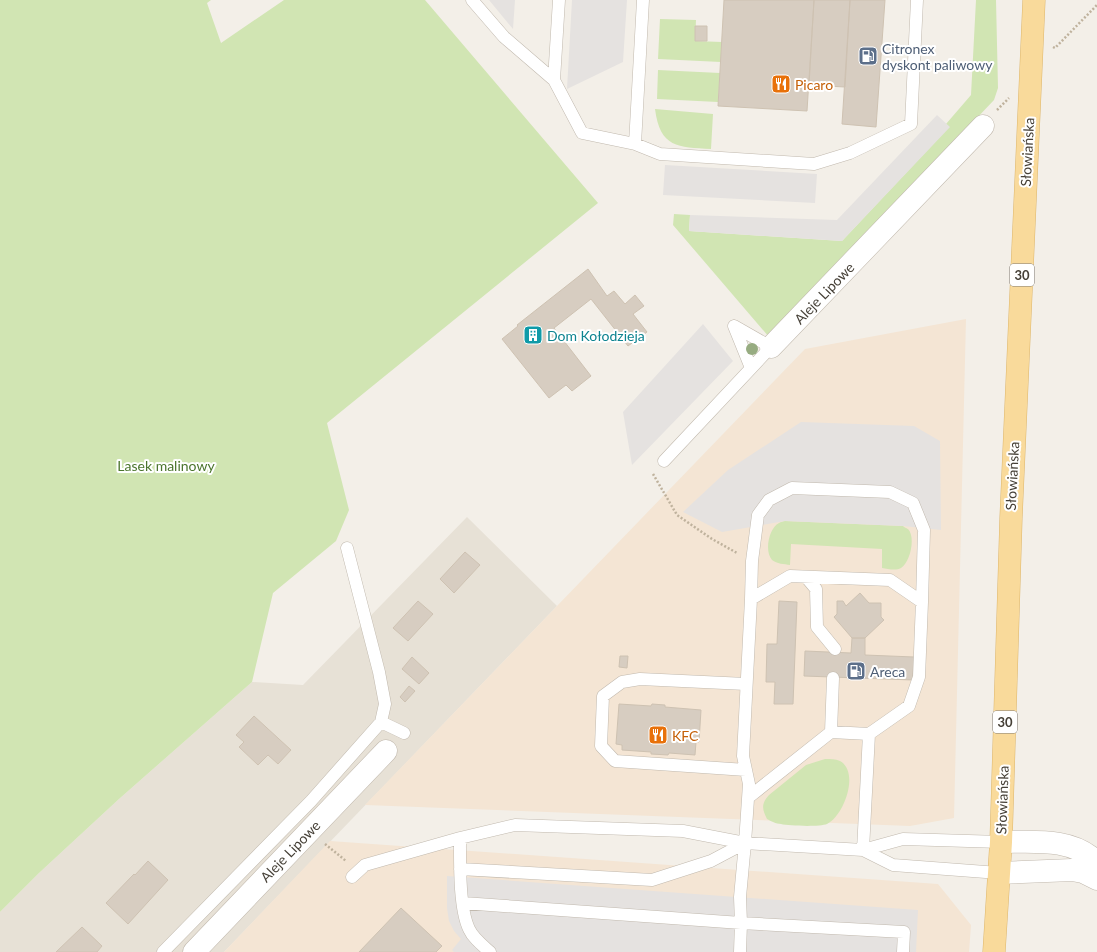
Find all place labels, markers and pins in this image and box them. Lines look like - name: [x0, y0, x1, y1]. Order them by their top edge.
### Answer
- place label: Citronex dyskont paliwowy: [882, 40, 993, 73]
- fuel station icon: Citronex dyskont paliwowy: [857, 45, 879, 67]
- restaurant icon: Picaro: [770, 73, 792, 95]
- place label: Picaro: [795, 76, 833, 93]
- building icon: Dom Kołodzieja: [522, 324, 544, 346]
- place label: Dom Kołodzieja: [547, 327, 645, 344]
- fuel station icon: Areca: [845, 660, 867, 682]
- place label: Areca: [870, 663, 905, 680]
- restaurant icon: KFC: [647, 724, 669, 746]
- place label: KFC: [672, 727, 699, 744]

